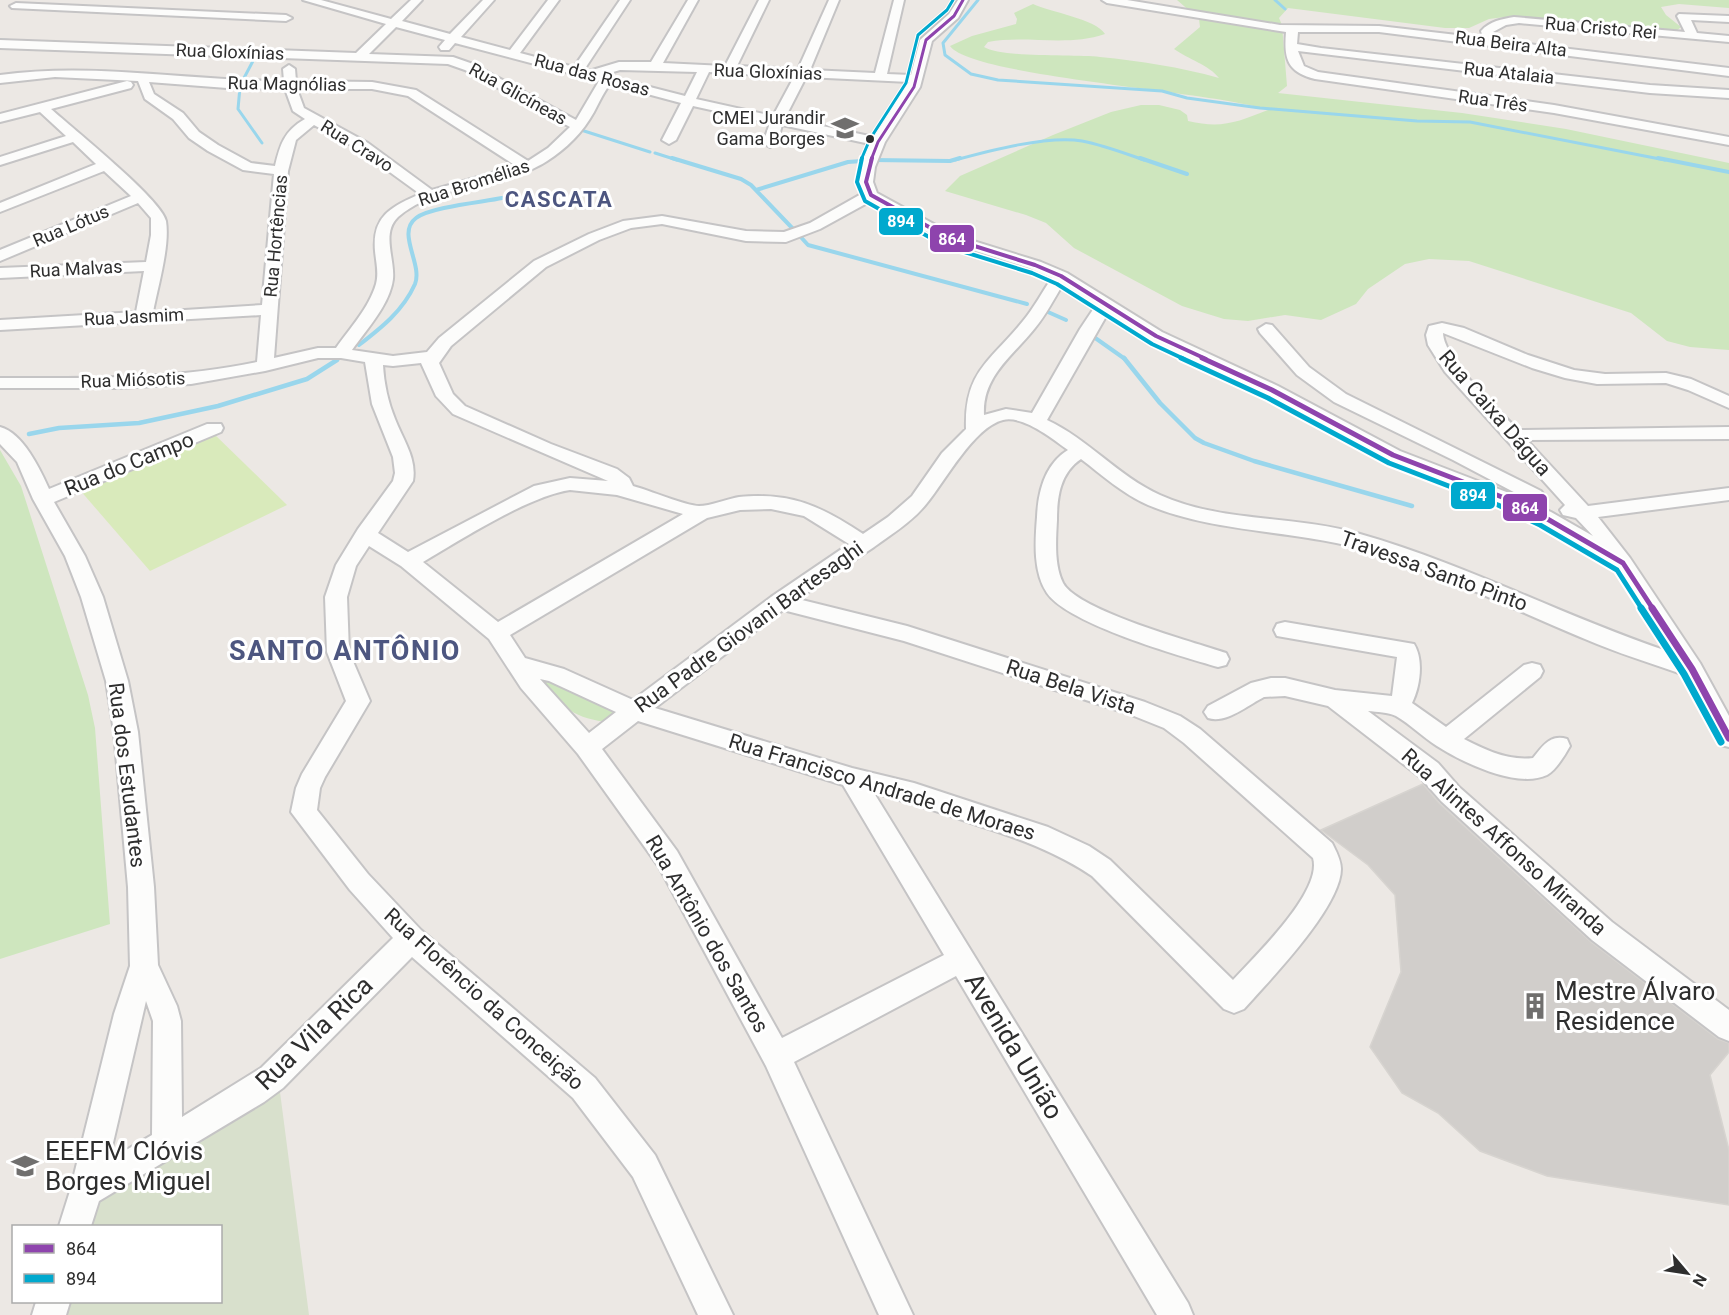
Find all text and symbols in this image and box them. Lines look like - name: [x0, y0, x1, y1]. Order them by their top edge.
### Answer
- street label: Rua Cristo Rei: [1544, 12, 1658, 43]
- street label: Rua Beira Alta: [1454, 26, 1568, 61]
- street label: Rua Gloxínias: [175, 39, 285, 64]
- street label: Rua das Rosas: [532, 49, 652, 100]
- street label: Rua Atalaia: [1463, 57, 1555, 88]
- street label: Rua Glicíneas: [466, 58, 571, 129]
- street label: Rua Gloxínias: [713, 59, 823, 84]
- street label: Rua Magnólias: [227, 72, 347, 95]
- street label: Rua Três: [1457, 85, 1529, 116]
- place label: CMEI Jurandir Gama Borges: [712, 107, 825, 149]
- school or university icon: CMEI Jurandir Gama Borges: [830, 113, 860, 143]
- street label: Rua Cravo: [317, 115, 397, 176]
- unlabelled marker: [864, 133, 876, 145]
- street label: Rua Bromélias: [416, 155, 532, 210]
- street label: Rua Hortências: [260, 174, 291, 298]
- district label: CASCATA: [505, 187, 613, 212]
- street label: Rua Lótus: [30, 200, 112, 251]
- line badge: 894: [878, 207, 924, 236]
- text: 894: [887, 212, 915, 231]
- line badge: 864: [929, 224, 975, 253]
- text: 864: [938, 230, 966, 249]
- street label: Rua Malvas: [29, 256, 123, 281]
- street label: Rua Jasmim: [83, 303, 185, 330]
- street label: Rua Caixa Dágua: [1434, 345, 1556, 481]
- street label: Rua Miósotis: [80, 367, 186, 392]
- street label: Rua do Campo: [61, 427, 197, 501]
- line badge: 894: [1450, 481, 1496, 510]
- text: 894: [1459, 486, 1487, 505]
- line badge: 864: [1502, 493, 1548, 522]
- text: 864: [1511, 499, 1539, 518]
- street label: Travessa Santo Pinto: [1337, 526, 1531, 616]
- street label: Rua Padre Giovani Bartesaghi: [630, 536, 868, 718]
- district label: SANTO ANTÔNIO: [229, 634, 461, 667]
- street label: Rua Bela Vista: [1003, 655, 1139, 719]
- street label: Rua dos Estudantes: [104, 681, 150, 869]
- street label: Rua Francisco Andrade de Moraes: [726, 729, 1038, 845]
- street label: Rua Alintes Affonso Miranda: [1397, 744, 1611, 940]
- street label: Rua Antônio dos Santos: [641, 831, 773, 1037]
- street label: Rua Florêncio da Conceição: [379, 903, 589, 1095]
- street label: Avenida União: [959, 968, 1069, 1124]
- street label: Rua Vila Rica: [249, 970, 379, 1096]
- place label: Mestre Álvaro Residence: [1555, 976, 1715, 1036]
- building icon: Mestre Álvaro Residence: [1520, 991, 1550, 1021]
- place label: EEEFM Clóvis Borges Miguel: [45, 1136, 211, 1196]
- school or university icon: EEEFM Clóvis Borges Miguel: [10, 1151, 40, 1181]
- legend: [12, 1225, 222, 1303]
- text: 864: [66, 1238, 96, 1259]
- north arrow: [1657, 1243, 1717, 1303]
- text: 894: [66, 1268, 96, 1289]
- text: N: [1689, 1270, 1711, 1290]

